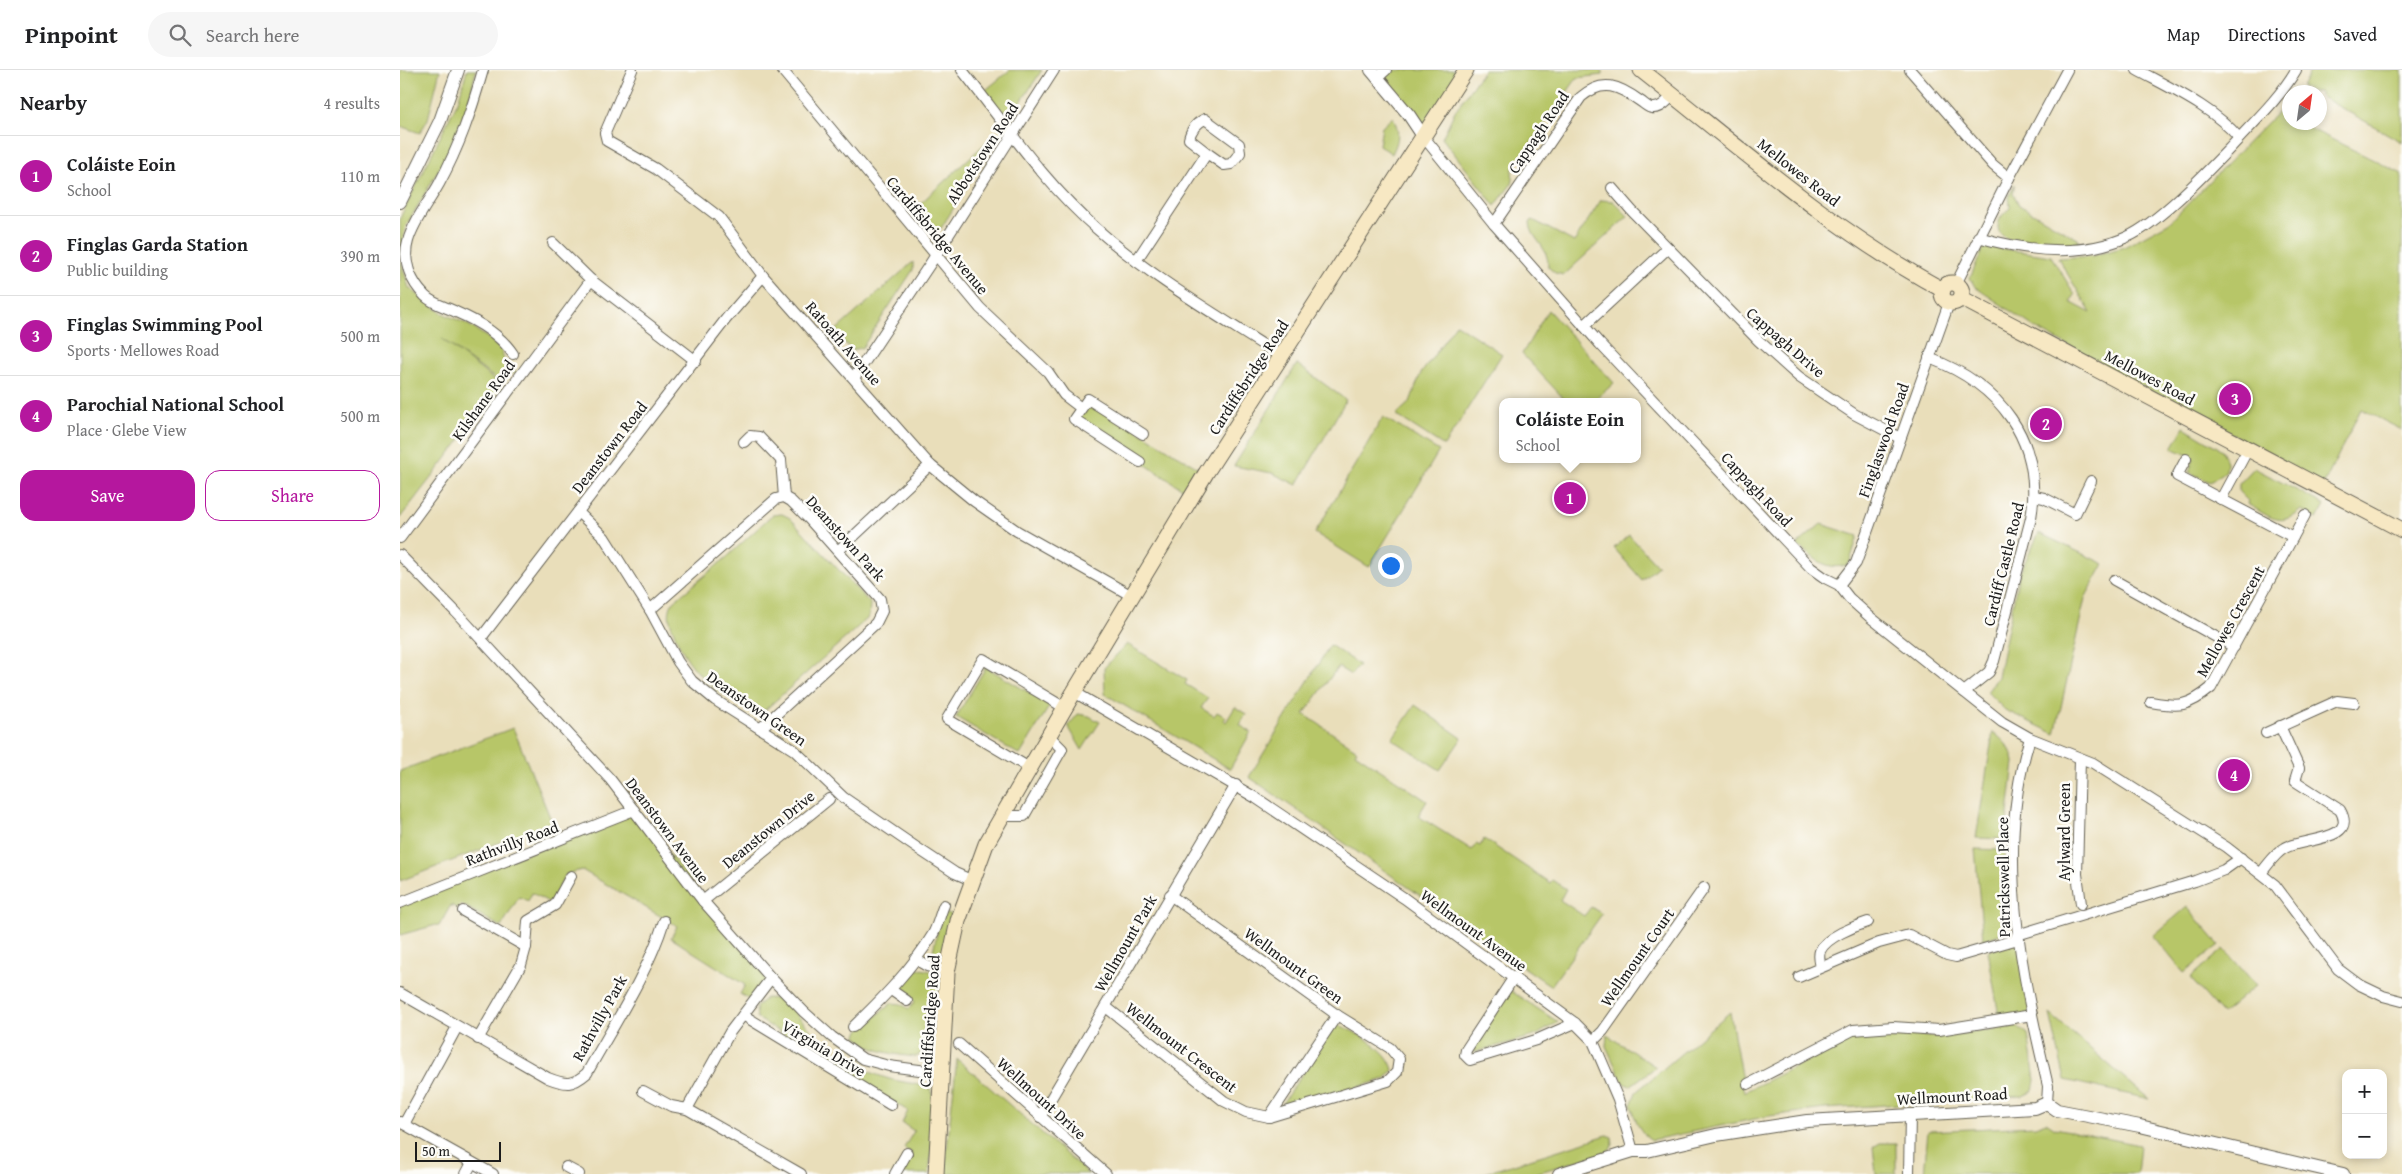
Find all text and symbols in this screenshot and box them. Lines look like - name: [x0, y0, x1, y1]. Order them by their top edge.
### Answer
- search box: [148, 12, 498, 57]
- text: Pinpoint: [25, 17, 118, 52]
- icon: search: [166, 21, 194, 49]
- text: Search here: [206, 21, 299, 49]
- text: Map: [2167, 21, 2200, 48]
- text: Directions: [2228, 21, 2305, 48]
- text: Saved: [2333, 21, 2377, 48]
- north arrow: [2282, 85, 2327, 130]
- street label: Cappagh Road: [1501, 86, 1575, 178]
- text: Nearby: [20, 87, 87, 118]
- text: 4 results: [323, 91, 380, 115]
- street label: Abbotstown Road: [940, 97, 1024, 209]
- street label: Mellowes Road: [1752, 132, 1846, 212]
- text: Coláiste Eoin: [67, 150, 176, 178]
- text: 1: [32, 164, 40, 188]
- text: 110 m: [340, 164, 380, 188]
- street label: Cardiffsbridge Avenue: [881, 170, 995, 300]
- text: School: [67, 178, 111, 202]
- text: Finglas Garda Station: [67, 230, 248, 258]
- text: 2: [32, 244, 40, 268]
- text: 390 m: [340, 244, 380, 268]
- text: Public building: [67, 258, 168, 282]
- street label: Ratoath Avenue: [800, 295, 888, 391]
- street label: Cappagh Drive: [1741, 301, 1831, 383]
- text: Finglas Swimming Pool: [67, 310, 263, 338]
- street label: Cardiffsbridge Road: [1202, 314, 1294, 439]
- text: 3: [32, 324, 40, 348]
- text: 500 m: [340, 324, 380, 348]
- text: Sports · Mellowes Road: [67, 338, 219, 362]
- street label: Mellowes Road: [2100, 343, 2200, 411]
- street label: Kilshane Road: [445, 354, 521, 445]
- street label: Finglaswood Road: [1851, 379, 1915, 501]
- pin: 3: [2219, 380, 2251, 418]
- text: Parochial National School: [67, 390, 284, 418]
- street label: Deanstown Road: [565, 396, 653, 498]
- popup: [1499, 398, 1641, 463]
- text: 4: [32, 404, 40, 428]
- text: 500 m: [340, 404, 380, 428]
- text: Coláiste Eoin: [1516, 405, 1624, 433]
- pin: 2: [2030, 405, 2062, 443]
- text: Place · Glebe View: [67, 418, 187, 442]
- text: School: [1516, 433, 1560, 457]
- street label: Cappagh Road: [1716, 446, 1798, 532]
- button: Save: [20, 470, 195, 521]
- button: Share: [205, 470, 380, 521]
- pin: 1: [1554, 479, 1586, 517]
- street label: Deanstown Park: [801, 490, 892, 587]
- street label: Cardiff Castle Road: [1976, 499, 2030, 628]
- your location: [1378, 553, 1404, 579]
- street label: Mellowes Crescent: [2189, 561, 2271, 681]
- street label: Deanstown Green: [702, 665, 812, 751]
- pin: 4: [2218, 756, 2250, 794]
- street label: Deanstown Avenue: [620, 772, 716, 888]
- street label: Aylward Green: [2052, 783, 2076, 881]
- street label: Deanstown Drive: [716, 784, 820, 874]
- street label: Rathvilly Road: [462, 814, 562, 872]
- street label: Patrickswell Place: [1990, 817, 2016, 937]
- street label: Wellmount Avenue: [1416, 883, 1532, 977]
- street label: Wellmount Park: [1088, 889, 1163, 996]
- street label: Wellmount Court: [1594, 903, 1680, 1011]
- street label: Wellmount Green: [1239, 921, 1349, 1009]
- street label: Cardiffsbridge Road: [912, 954, 946, 1088]
- street label: Rathvilly Park: [565, 970, 633, 1065]
- street label: Wellmount Crescent: [1121, 996, 1243, 1098]
- street label: Virginia Drive: [777, 1013, 871, 1083]
- street label: Wellmount Drive: [992, 1051, 1092, 1145]
- map controls: [2342, 1069, 2387, 1159]
- button: +: [2342, 1069, 2387, 1114]
- street label: Wellmount Road: [1896, 1081, 2009, 1111]
- button: −: [2342, 1114, 2387, 1159]
- scale bar: [415, 1139, 501, 1162]
- text: 50 m: [422, 1141, 450, 1161]

